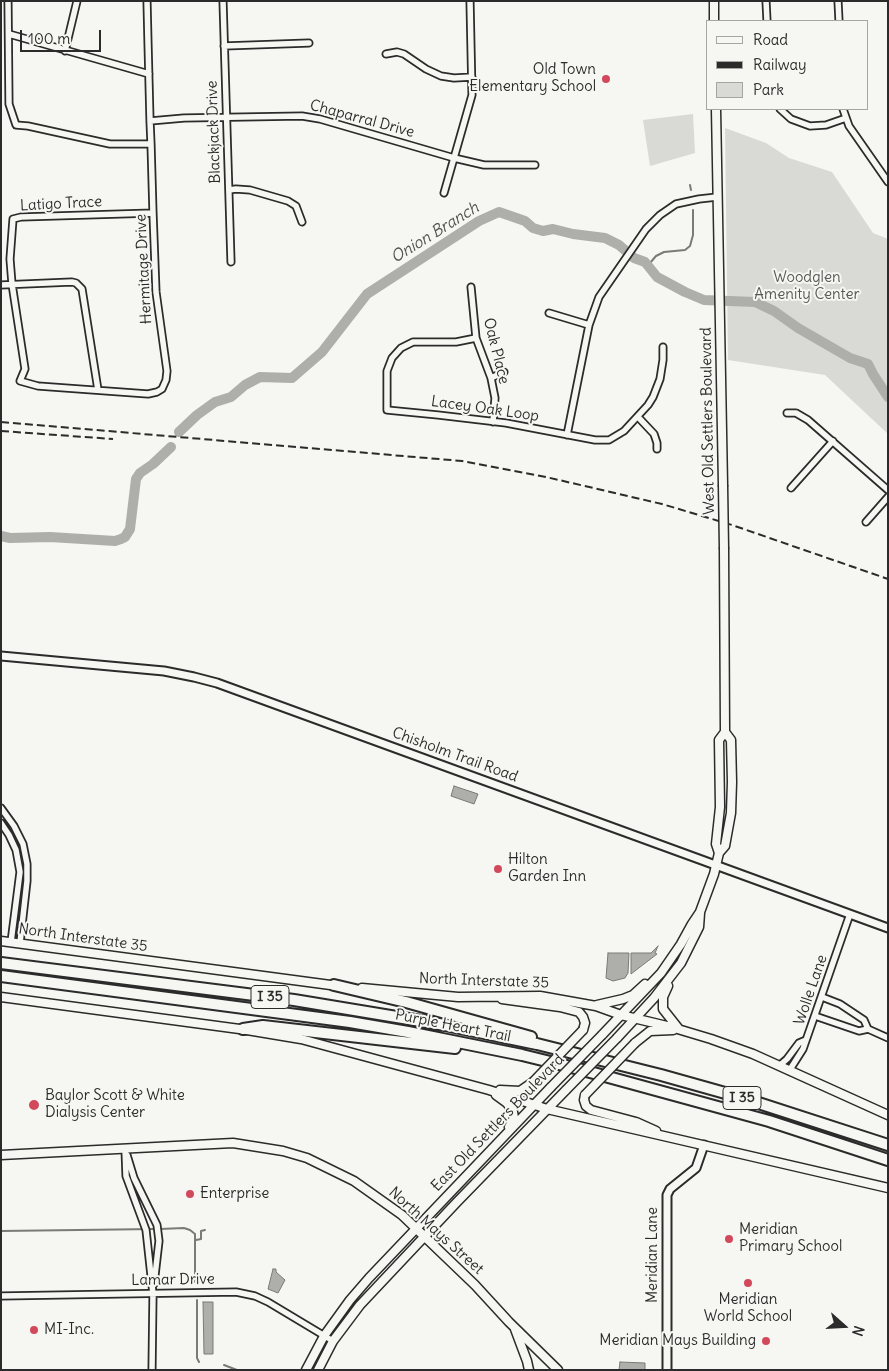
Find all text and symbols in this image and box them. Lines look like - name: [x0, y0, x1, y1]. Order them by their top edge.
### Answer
- scale bar: [22, 20, 104, 52]
- legend: [706, 20, 869, 110]
- text: 100 m: [28, 29, 70, 48]
- text: Road: [753, 30, 788, 49]
- text: Railway: [753, 55, 807, 74]
- place label: Old Town Elementary School: [469, 61, 596, 96]
- marker: Old Town Elementary School: [600, 73, 612, 85]
- street label: Blackjack Drive: [203, 80, 225, 184]
- text: Park: [753, 80, 784, 99]
- street label: Chaparral Drive: [308, 96, 416, 142]
- street label: Latigo Trace: [20, 193, 102, 215]
- water label: Onion Branch: [388, 198, 482, 268]
- street label: Hermitage Drive: [132, 213, 156, 325]
- park label: Woodglen Amenity Center: [754, 269, 860, 304]
- street label: Oak Place: [479, 316, 513, 386]
- street label: West Old Settlers Boulevard: [697, 327, 719, 515]
- street label: Lacey Oak Loop: [430, 393, 540, 425]
- street label: Chisholm Trail Road: [390, 724, 520, 786]
- place label: Hilton Garden Inn: [508, 851, 586, 886]
- marker: Hilton Garden Inn: [492, 863, 504, 875]
- street label: North Interstate 35: [17, 920, 149, 956]
- street label: Wolle Lane: [791, 952, 831, 1028]
- street label: North Interstate 35: [419, 970, 549, 992]
- road number: I 35: [251, 986, 289, 1009]
- street label: Purple Heart Trail: [394, 1006, 512, 1046]
- street label: East Old Settlers Boulevard: [428, 1051, 568, 1195]
- road number: I 35: [723, 1086, 761, 1110]
- place label: Baylor Scott & White Dialysis Center: [45, 1087, 185, 1122]
- marker: Baylor Scott & White Dialysis Center: [27, 1098, 41, 1112]
- street label: North Mays Street: [385, 1184, 487, 1278]
- place label: Enterprise: [200, 1185, 269, 1203]
- marker: Enterprise: [184, 1188, 196, 1200]
- street label: Meridian Lane: [644, 1207, 662, 1303]
- place label: Meridian Primary School: [739, 1221, 842, 1256]
- marker: Meridian Primary School: [723, 1233, 735, 1245]
- street label: Lamar Drive: [131, 1270, 215, 1290]
- marker: Meridian World School: [742, 1277, 754, 1289]
- place label: Meridian World School: [704, 1291, 792, 1326]
- north arrow: [819, 1301, 869, 1351]
- place label: MI-Inc.: [44, 1321, 94, 1339]
- text: N: [848, 1323, 868, 1338]
- marker: MI-Inc.: [28, 1324, 40, 1336]
- place label: Meridian Mays Building: [599, 1332, 756, 1350]
- marker: Meridian Mays Building: [760, 1335, 772, 1347]

